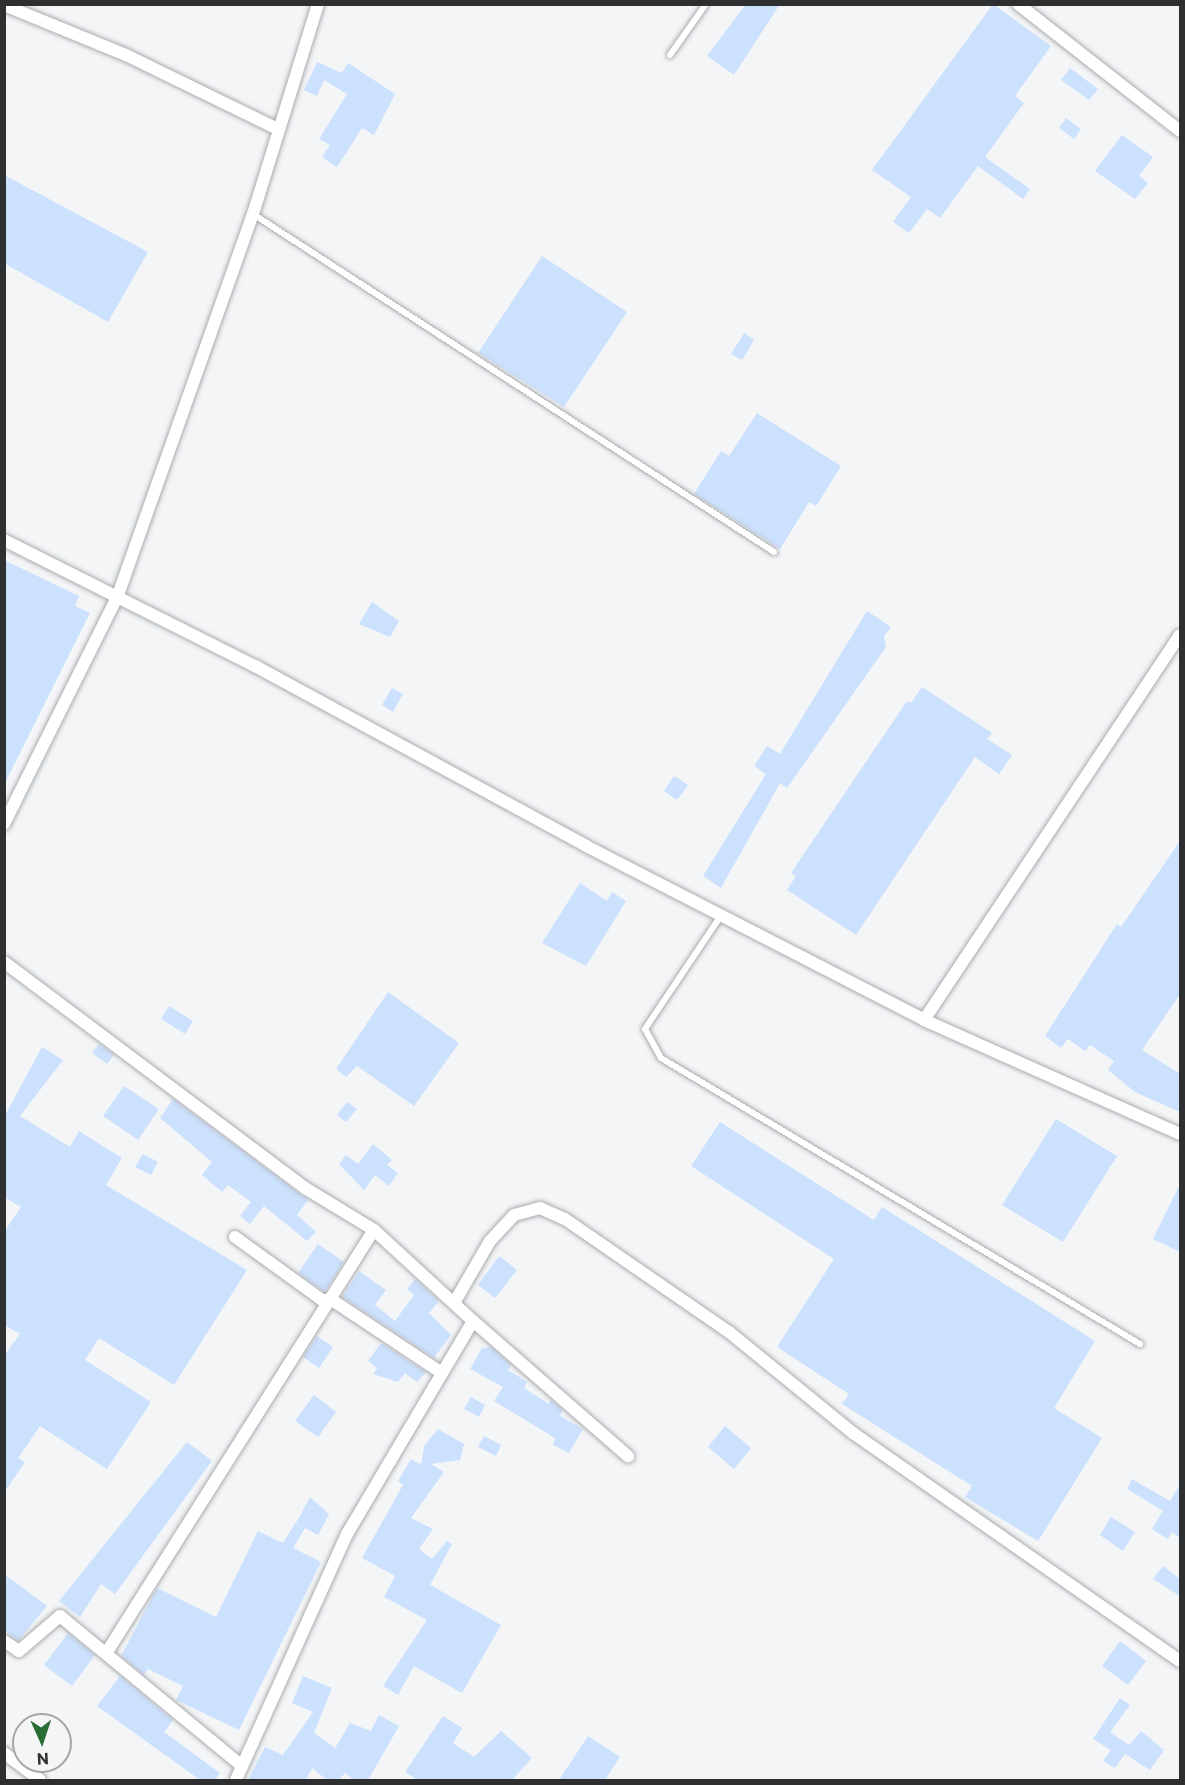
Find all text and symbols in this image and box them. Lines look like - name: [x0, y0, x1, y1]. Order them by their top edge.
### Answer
- north arrow: [12, 1713, 72, 1773]
- text: N: [36, 1750, 49, 1769]

